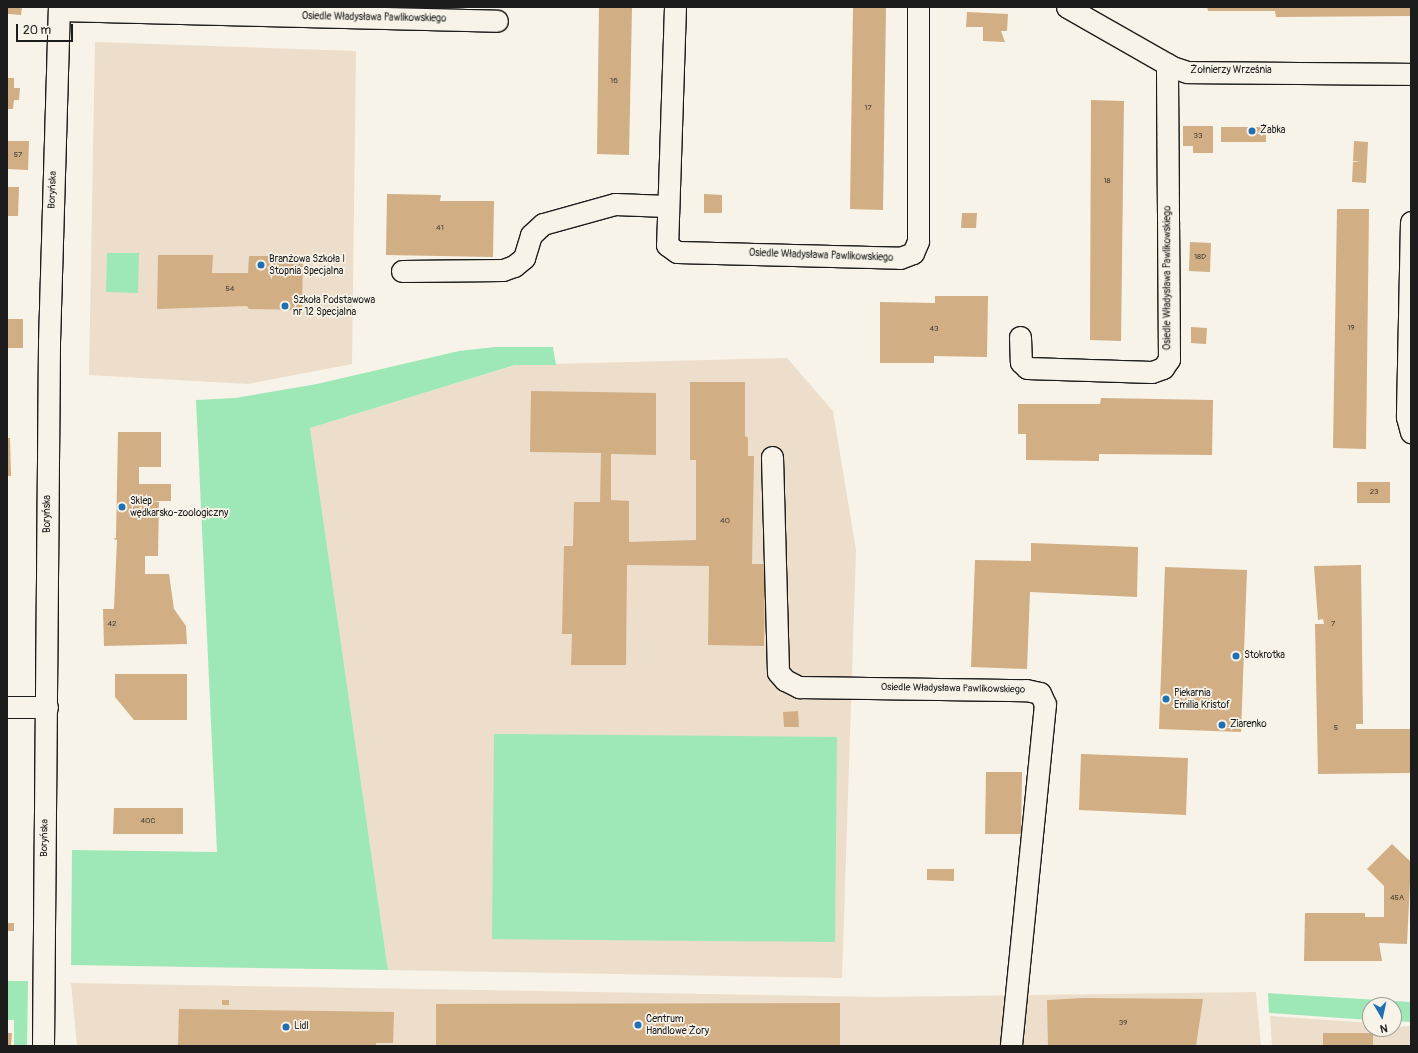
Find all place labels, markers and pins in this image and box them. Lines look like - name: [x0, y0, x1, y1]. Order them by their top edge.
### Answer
- place label: Żabka: [1260, 125, 1285, 137]
- marker: Żabka: [1247, 126, 1257, 136]
- place label: Branżowa Szkoła I Stopnia Specjalna: [269, 253, 345, 276]
- marker: Branżowa Szkoła I Stopnia Specjalna: [256, 260, 266, 270]
- place label: Szkoła Podstawowa nr 12 Specjalna: [293, 294, 375, 318]
- marker: Szkoła Podstawowa nr 12 Specjalna: [280, 301, 290, 311]
- place label: Sklep wędkarsko-zoologiczny: [130, 495, 228, 518]
- marker: Sklep wędkarsko-zoologiczny: [117, 502, 127, 512]
- place label: Stokrotka: [1244, 650, 1285, 662]
- marker: Stokrotka: [1231, 651, 1241, 661]
- place label: Piekarnia Emilia Kristof: [1174, 687, 1230, 710]
- marker: Piekarnia Emilia Kristof: [1161, 694, 1171, 704]
- place label: Ziarenko: [1230, 719, 1267, 731]
- marker: Ziarenko: [1217, 720, 1227, 730]
- place label: Centrum Handlowe Żory: [646, 1013, 709, 1036]
- marker: Centrum Handlowe Żory: [633, 1020, 643, 1030]
- place label: Lidl: [294, 1021, 309, 1033]
- marker: Lidl: [281, 1022, 291, 1032]

